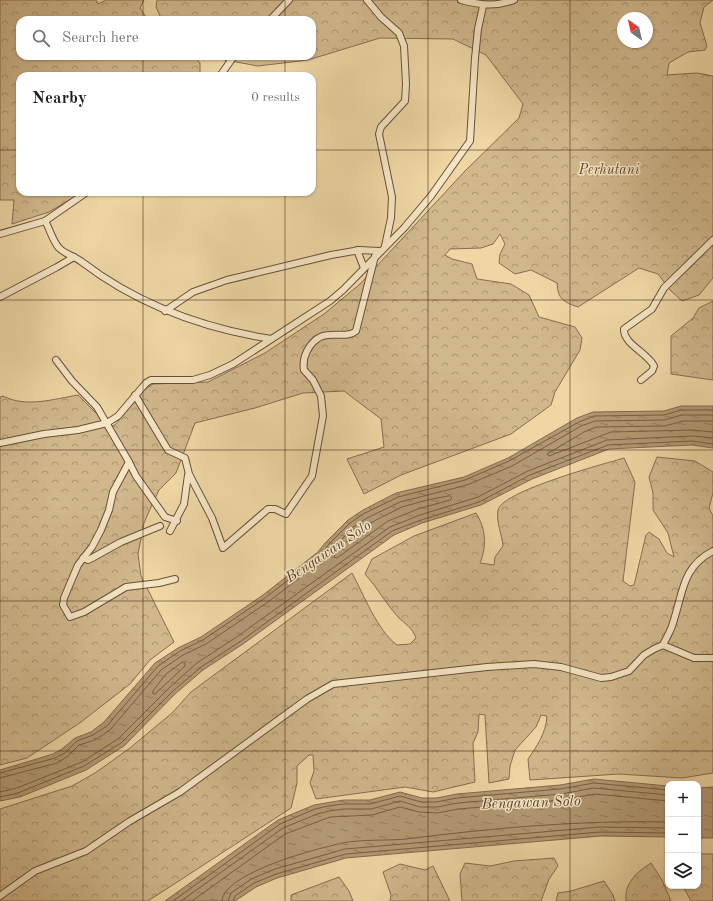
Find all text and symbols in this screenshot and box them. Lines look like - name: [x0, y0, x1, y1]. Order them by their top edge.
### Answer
- north arrow: [617, 12, 653, 48]
- search box: [16, 16, 316, 60]
- icon: search: [30, 27, 52, 49]
- text: Search here: [62, 31, 139, 46]
- text: Nearby: [32, 90, 87, 107]
- text: 0 results: [251, 91, 300, 104]
- park label: Perhutani: [578, 163, 640, 177]
- water label: Bengawan Solo: [283, 518, 374, 587]
- map controls: [665, 781, 701, 889]
- button: +: [665, 781, 701, 817]
- water label: Bengawan Solo: [480, 794, 581, 813]
- button: −: [665, 817, 701, 853]
- button: layers: [665, 853, 701, 889]

